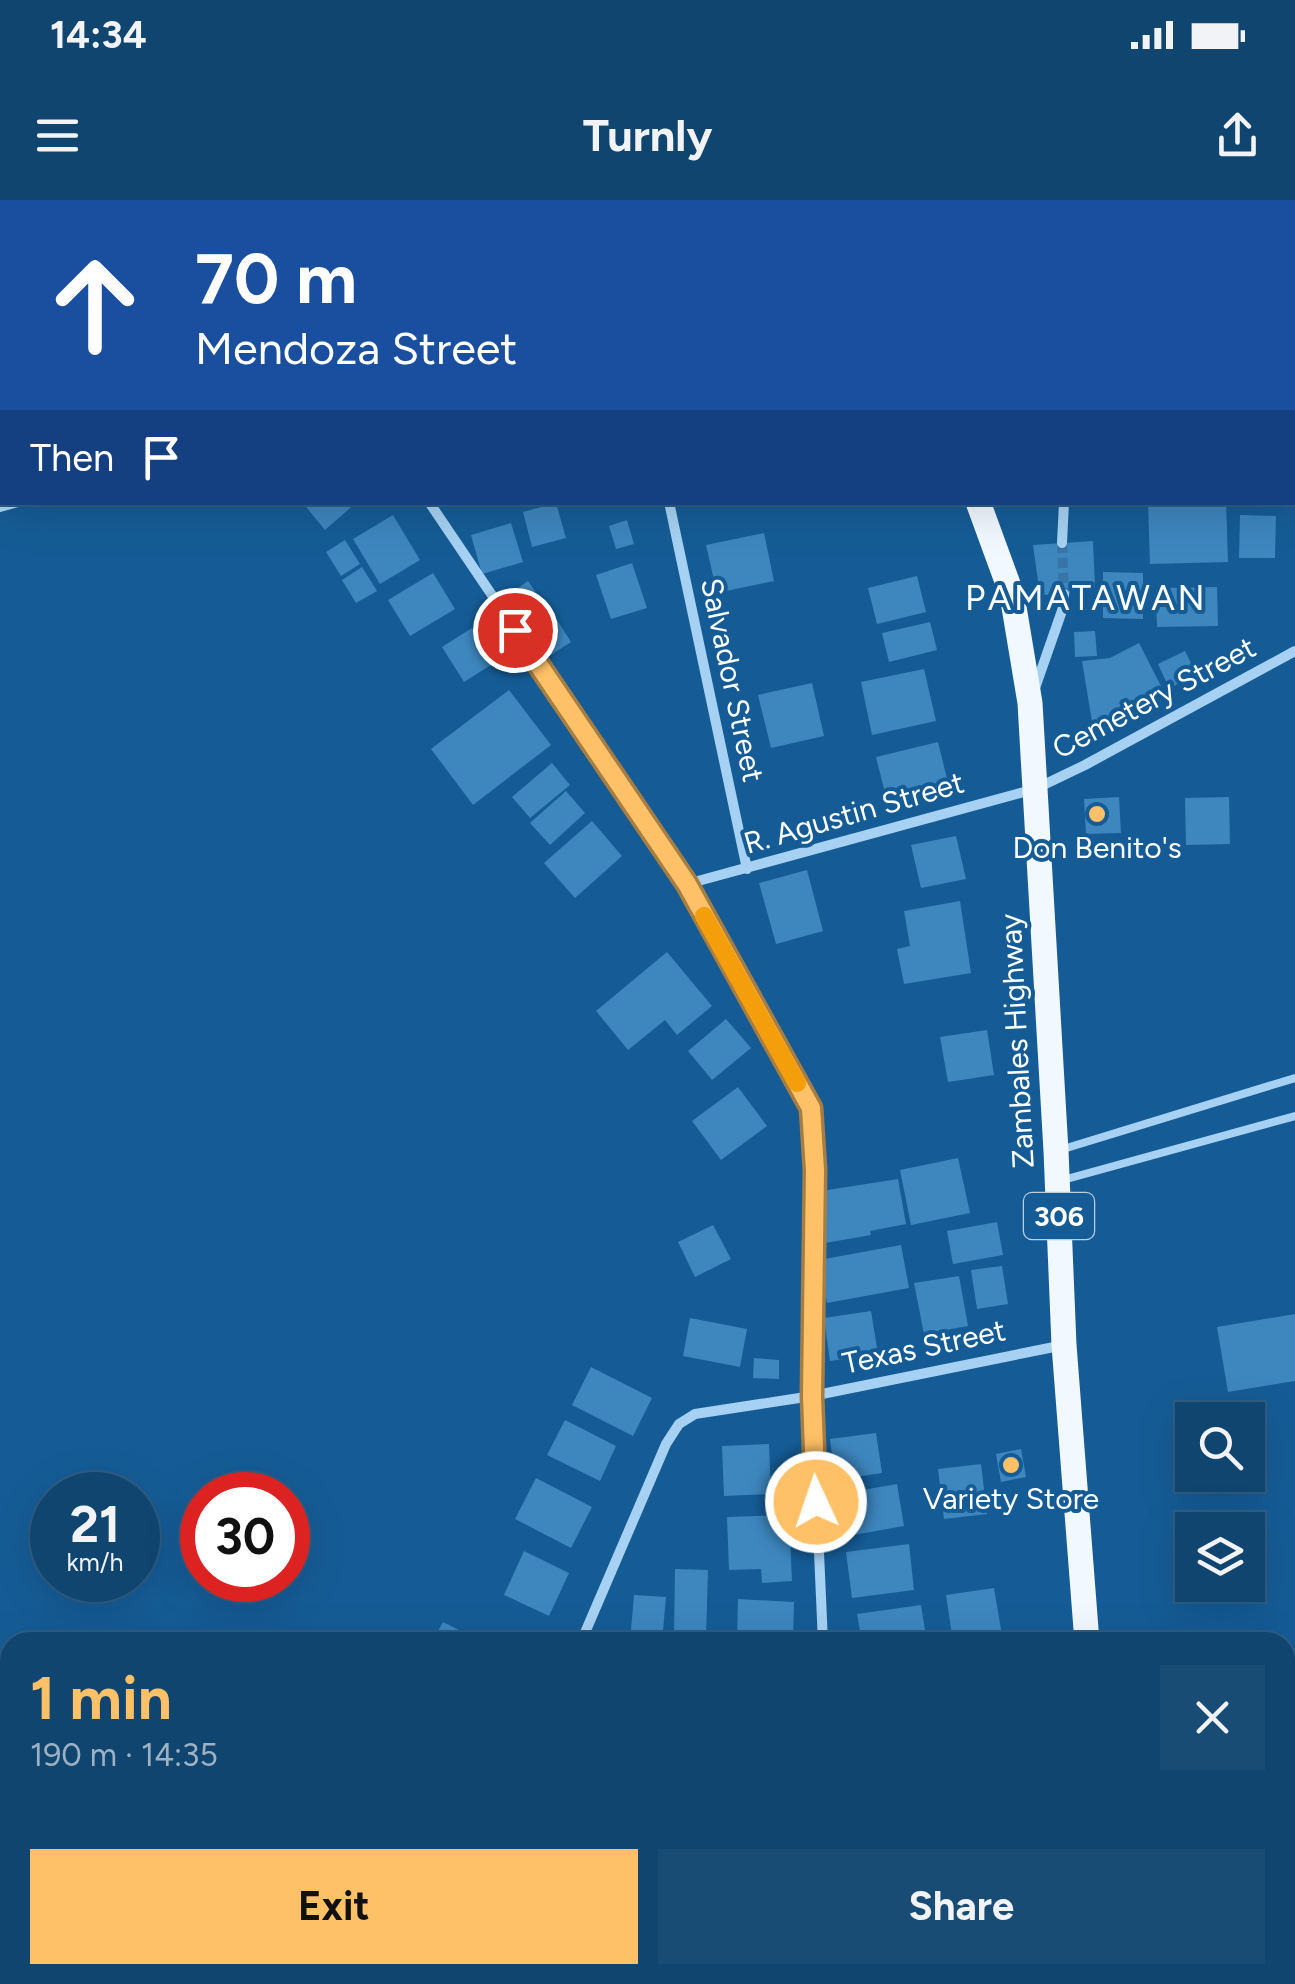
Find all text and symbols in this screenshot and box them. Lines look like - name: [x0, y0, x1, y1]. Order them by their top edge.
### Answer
- text: 14:34: [50, 12, 147, 58]
- icon: menu: [30, 108, 85, 163]
- text: Turnly: [583, 108, 712, 162]
- icon: share: [1210, 108, 1265, 163]
- text: 70 m: [195, 236, 357, 321]
- icon: ahead: [30, 240, 160, 370]
- text: Mendoza Street: [195, 321, 517, 375]
- icon: arrive: [134, 430, 189, 485]
- text: Then: [30, 435, 114, 481]
- street label: Salvador Street: [693, 575, 772, 785]
- district label: PAMATAWAN: [965, 577, 1207, 619]
- pin: [473, 588, 558, 673]
- icon: arrive: [488, 603, 543, 658]
- street label: Cemetery Street: [1046, 628, 1262, 767]
- street label: R. Agustin Street: [740, 763, 968, 862]
- marker: Don Benito's: [1086, 803, 1108, 825]
- place label: Don Benito's: [1012, 829, 1182, 866]
- street label: Zambales Highway: [991, 913, 1042, 1169]
- road number: 306: [1024, 1193, 1094, 1239]
- street label: Texas Street: [839, 1311, 1009, 1382]
- map controls: [1175, 1402, 1265, 1602]
- button: search: [1175, 1402, 1265, 1492]
- position arrow: [764, 1450, 868, 1554]
- marker: Variety Store: [1000, 1454, 1022, 1476]
- speed limit sign: 30: [180, 1472, 310, 1602]
- place label: Variety Store: [923, 1480, 1099, 1517]
- text: 21: [70, 1494, 120, 1555]
- button: layers: [1175, 1512, 1265, 1602]
- text: km/h: [66, 1547, 124, 1577]
- text: 1 min: [30, 1662, 172, 1734]
- button: close: [1160, 1665, 1265, 1770]
- text: 190 m · 14:35: [30, 1736, 218, 1774]
- button: Exit: [30, 1849, 638, 1964]
- button: Share: [658, 1849, 1265, 1964]

